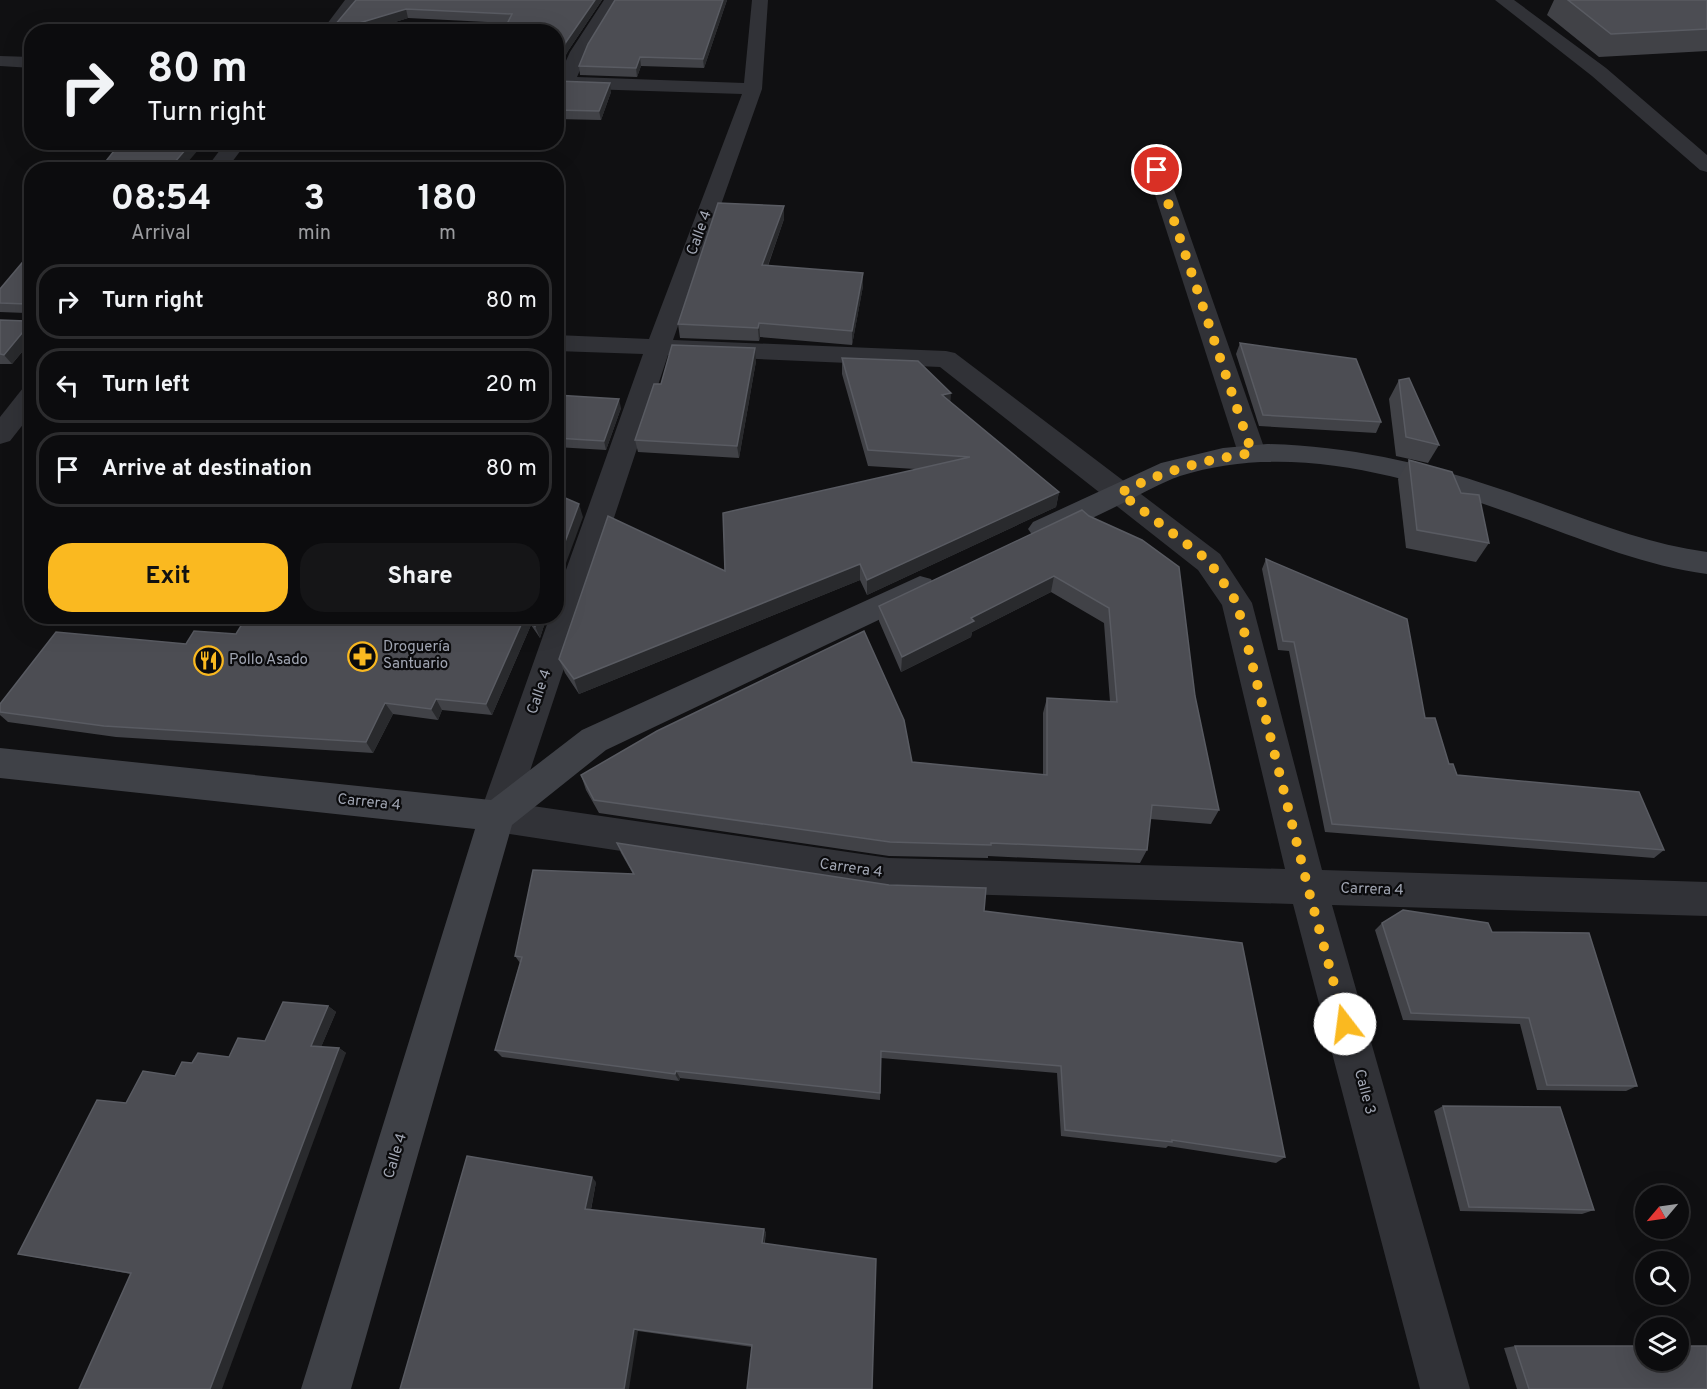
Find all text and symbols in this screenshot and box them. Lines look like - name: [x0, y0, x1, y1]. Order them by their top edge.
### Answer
- text: 80 m: [147, 44, 248, 97]
- icon: right: [48, 48, 126, 126]
- text: Turn right: [147, 96, 266, 130]
- pin: [1131, 144, 1182, 195]
- icon: arrive: [1140, 153, 1173, 186]
- text: 08:54: [110, 177, 211, 223]
- text: 3: [304, 177, 325, 223]
- text: 180: [417, 177, 478, 223]
- street label: Calle 4: [683, 208, 717, 258]
- text: Arrival: [131, 221, 191, 247]
- text: min: [298, 221, 331, 247]
- text: m: [439, 221, 456, 247]
- icon: right: [51, 285, 84, 318]
- text: Turn right: [102, 288, 204, 315]
- text: 80 m: [486, 288, 537, 315]
- icon: left: [51, 369, 84, 402]
- text: Turn left: [102, 372, 190, 399]
- text: 20 m: [486, 372, 537, 399]
- icon: arrive: [51, 453, 84, 486]
- text: Arrive at destination: [102, 456, 312, 483]
- text: 80 m: [486, 456, 537, 483]
- button: Exit: [48, 543, 288, 612]
- button: Share: [300, 543, 540, 612]
- place label: Droguería Santuario: [383, 638, 450, 674]
- pharmacy icon: Droguería Santuario: [346, 640, 378, 672]
- restaurant icon: Pollo Asado: [192, 644, 224, 676]
- place label: Pollo Asado: [229, 651, 308, 670]
- street label: Calle 4: [523, 667, 557, 717]
- street label: Carrera 4: [336, 790, 402, 816]
- street label: Carrera 4: [818, 855, 884, 883]
- street label: Carrera 4: [1340, 879, 1404, 901]
- position arrow: [1313, 992, 1377, 1056]
- street label: Calle 3: [1349, 1067, 1379, 1117]
- street label: Calle 4: [380, 1131, 412, 1181]
- north arrow: [1635, 1185, 1689, 1239]
- map controls: [1635, 1185, 1689, 1371]
- button: search: [1635, 1251, 1689, 1305]
- button: layers: [1635, 1317, 1689, 1371]

